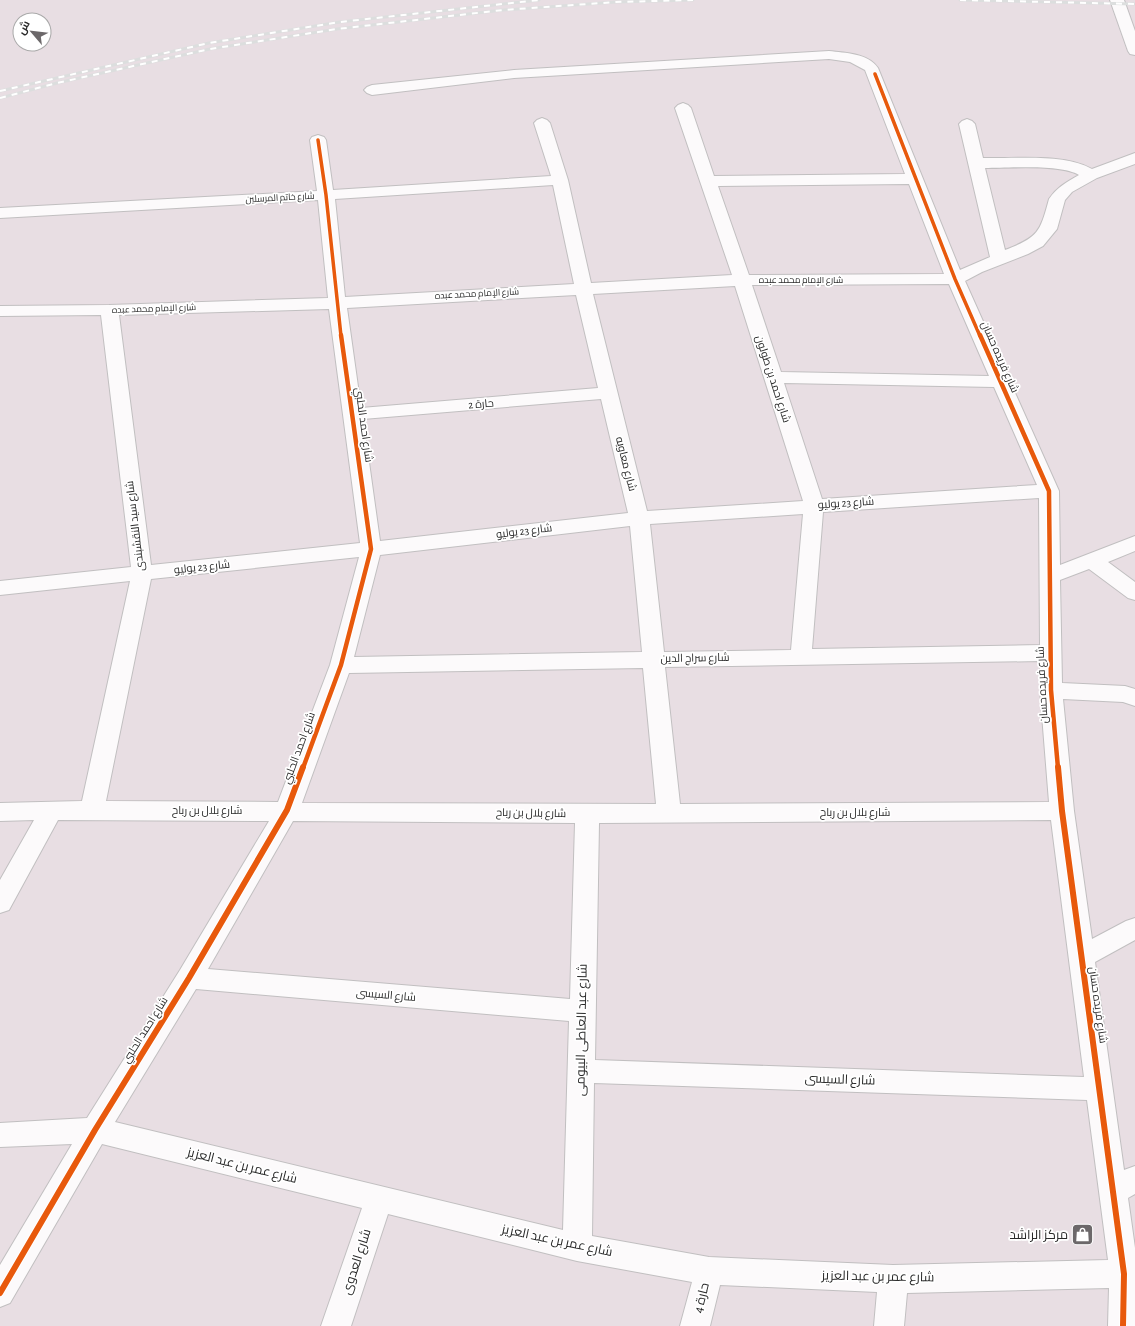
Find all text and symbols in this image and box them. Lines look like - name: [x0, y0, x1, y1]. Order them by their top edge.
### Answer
- north arrow: [12, 12, 52, 52]
- text: ش: [15, 19, 33, 37]
- street label: شارع خاتم المرسلين: [245, 192, 315, 205]
- street label: شارع الإمام محمد عبده: [759, 276, 843, 286]
- street label: شارع الإمام محمد عبده: [435, 287, 519, 302]
- street label: شارع الإمام محمد عبده: [112, 303, 196, 316]
- street label: شارع فريده حسان: [977, 320, 1021, 395]
- street label: شارع احمد بن طولون: [752, 334, 792, 425]
- street label: شارع احمد الحلبي: [350, 387, 375, 464]
- street label: حارة 2: [468, 397, 494, 412]
- street label: شارع معاويه: [612, 436, 638, 493]
- street label: شارع سيد النقشبندى: [124, 480, 148, 572]
- street label: شارع 23 يوليو: [817, 496, 875, 512]
- street label: شارع 23 يوليو: [495, 522, 553, 542]
- street label: شارع 23 يوليو: [173, 559, 231, 577]
- street label: شارع فريده حسان: [1034, 646, 1052, 724]
- street label: شارع سراج الدين: [660, 652, 730, 666]
- street label: شارع احمد الحلبي: [281, 711, 320, 786]
- street label: شارع بلال بن رباح: [172, 805, 242, 818]
- street label: شارع بلال بن رباح: [496, 807, 566, 821]
- street label: شارع بلال بن رباح: [820, 807, 890, 820]
- street label: شارع عبد العاطى البيومى: [573, 964, 591, 1096]
- street label: شارع فريده حسان: [1085, 966, 1109, 1044]
- street label: شارع السيسى: [355, 987, 416, 1005]
- street label: شارع احمد الحلبي: [120, 995, 172, 1067]
- street label: شارع السيسى: [804, 1071, 876, 1089]
- street label: شارع عمر بن عبد العزيز: [184, 1145, 299, 1187]
- street label: شارع عمر بن عبد العزيز: [499, 1222, 614, 1260]
- shop icon: مركز الراشد: [1070, 1222, 1096, 1248]
- street label: شارع العدوى: [339, 1227, 375, 1297]
- place label: مركز الراشد: [1009, 1228, 1068, 1242]
- street label: شارع عمر بن عبد العزيز: [820, 1268, 935, 1285]
- street label: حارة 4: [692, 1282, 712, 1314]

